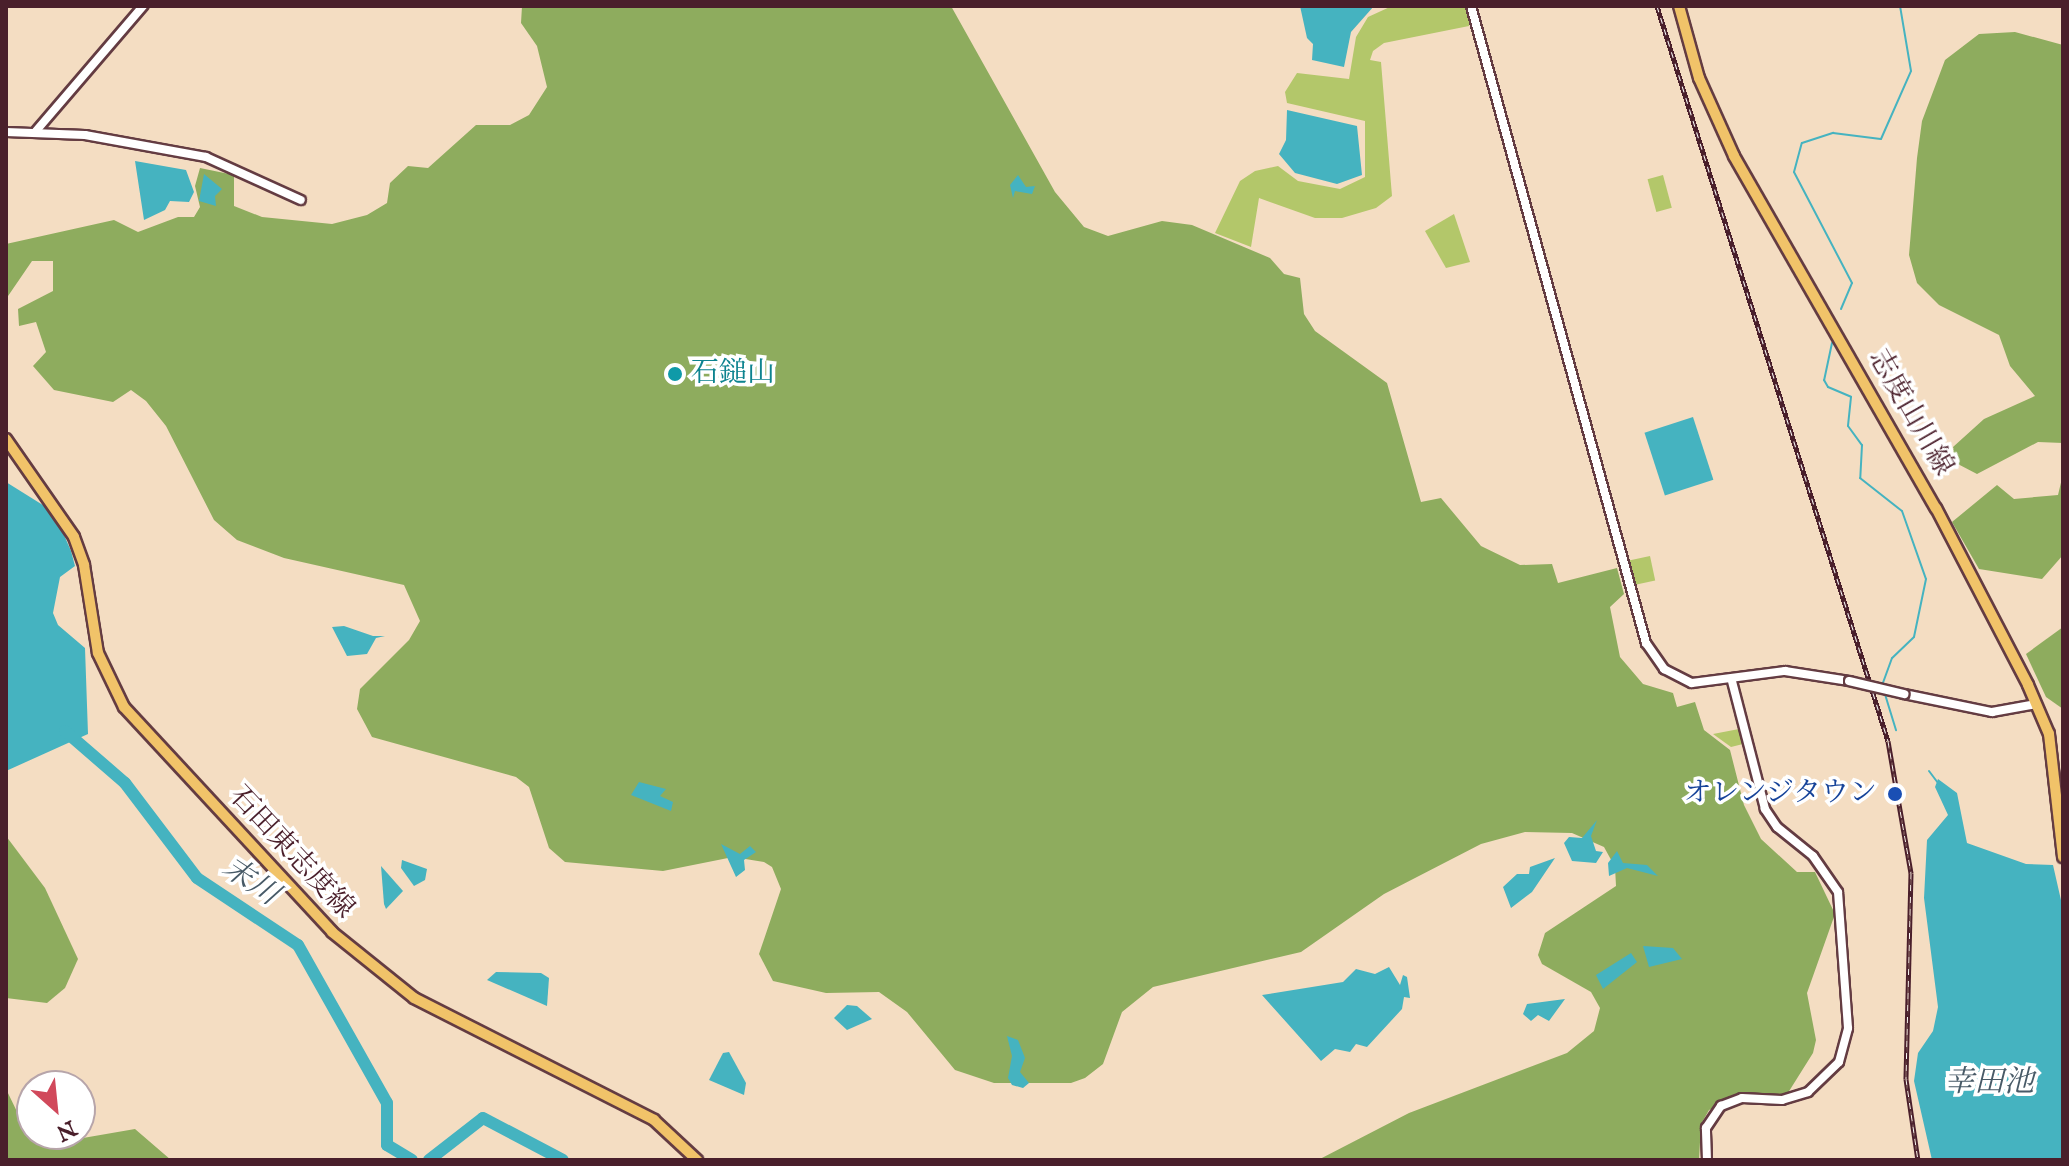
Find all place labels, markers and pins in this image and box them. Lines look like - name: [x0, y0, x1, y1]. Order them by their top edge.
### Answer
- place label: 石鎚山: [691, 357, 775, 391]
- marker: 石鎚山: [666, 365, 684, 383]
- place label: オレンジタウン: [1681, 777, 1877, 811]
- marker: オレンジタウン: [1884, 783, 1906, 805]

